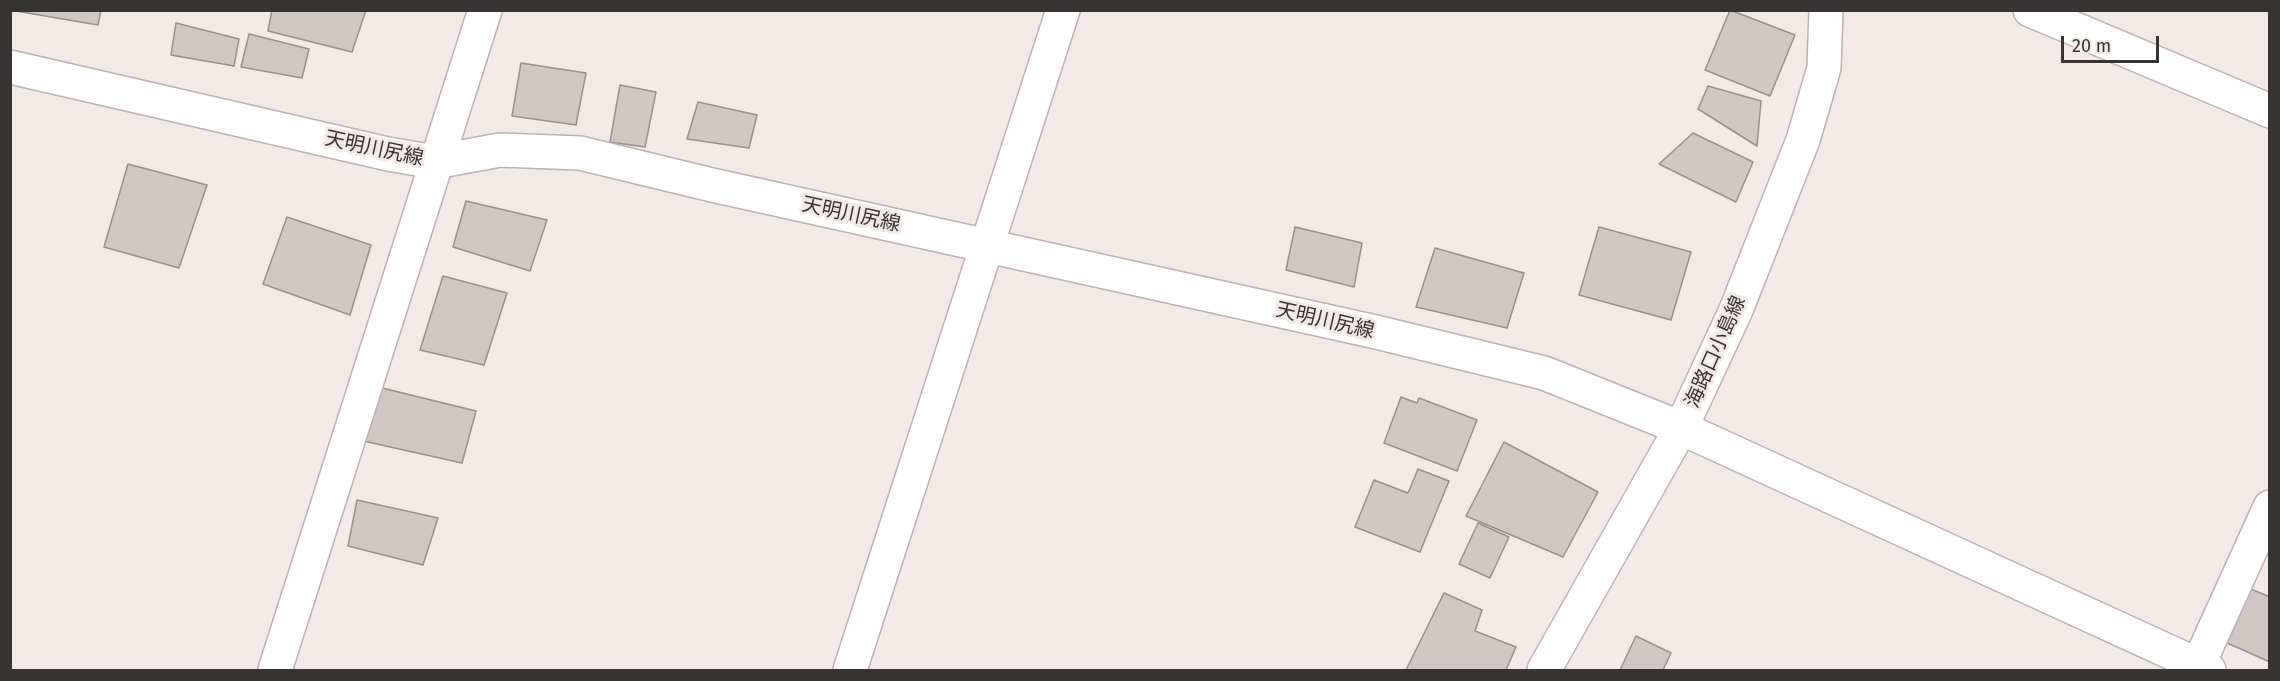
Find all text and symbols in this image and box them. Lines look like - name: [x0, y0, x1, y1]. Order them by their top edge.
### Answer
- scale bar: [2064, 24, 2162, 62]
- text: 20 m: [2072, 35, 2111, 57]
- street label: 天明川尻線: [323, 127, 425, 171]
- street label: 天明川尻線: [800, 193, 902, 237]
- street label: 海路口小島線: [1681, 292, 1751, 412]
- street label: 天明川尻線: [1274, 298, 1376, 344]

